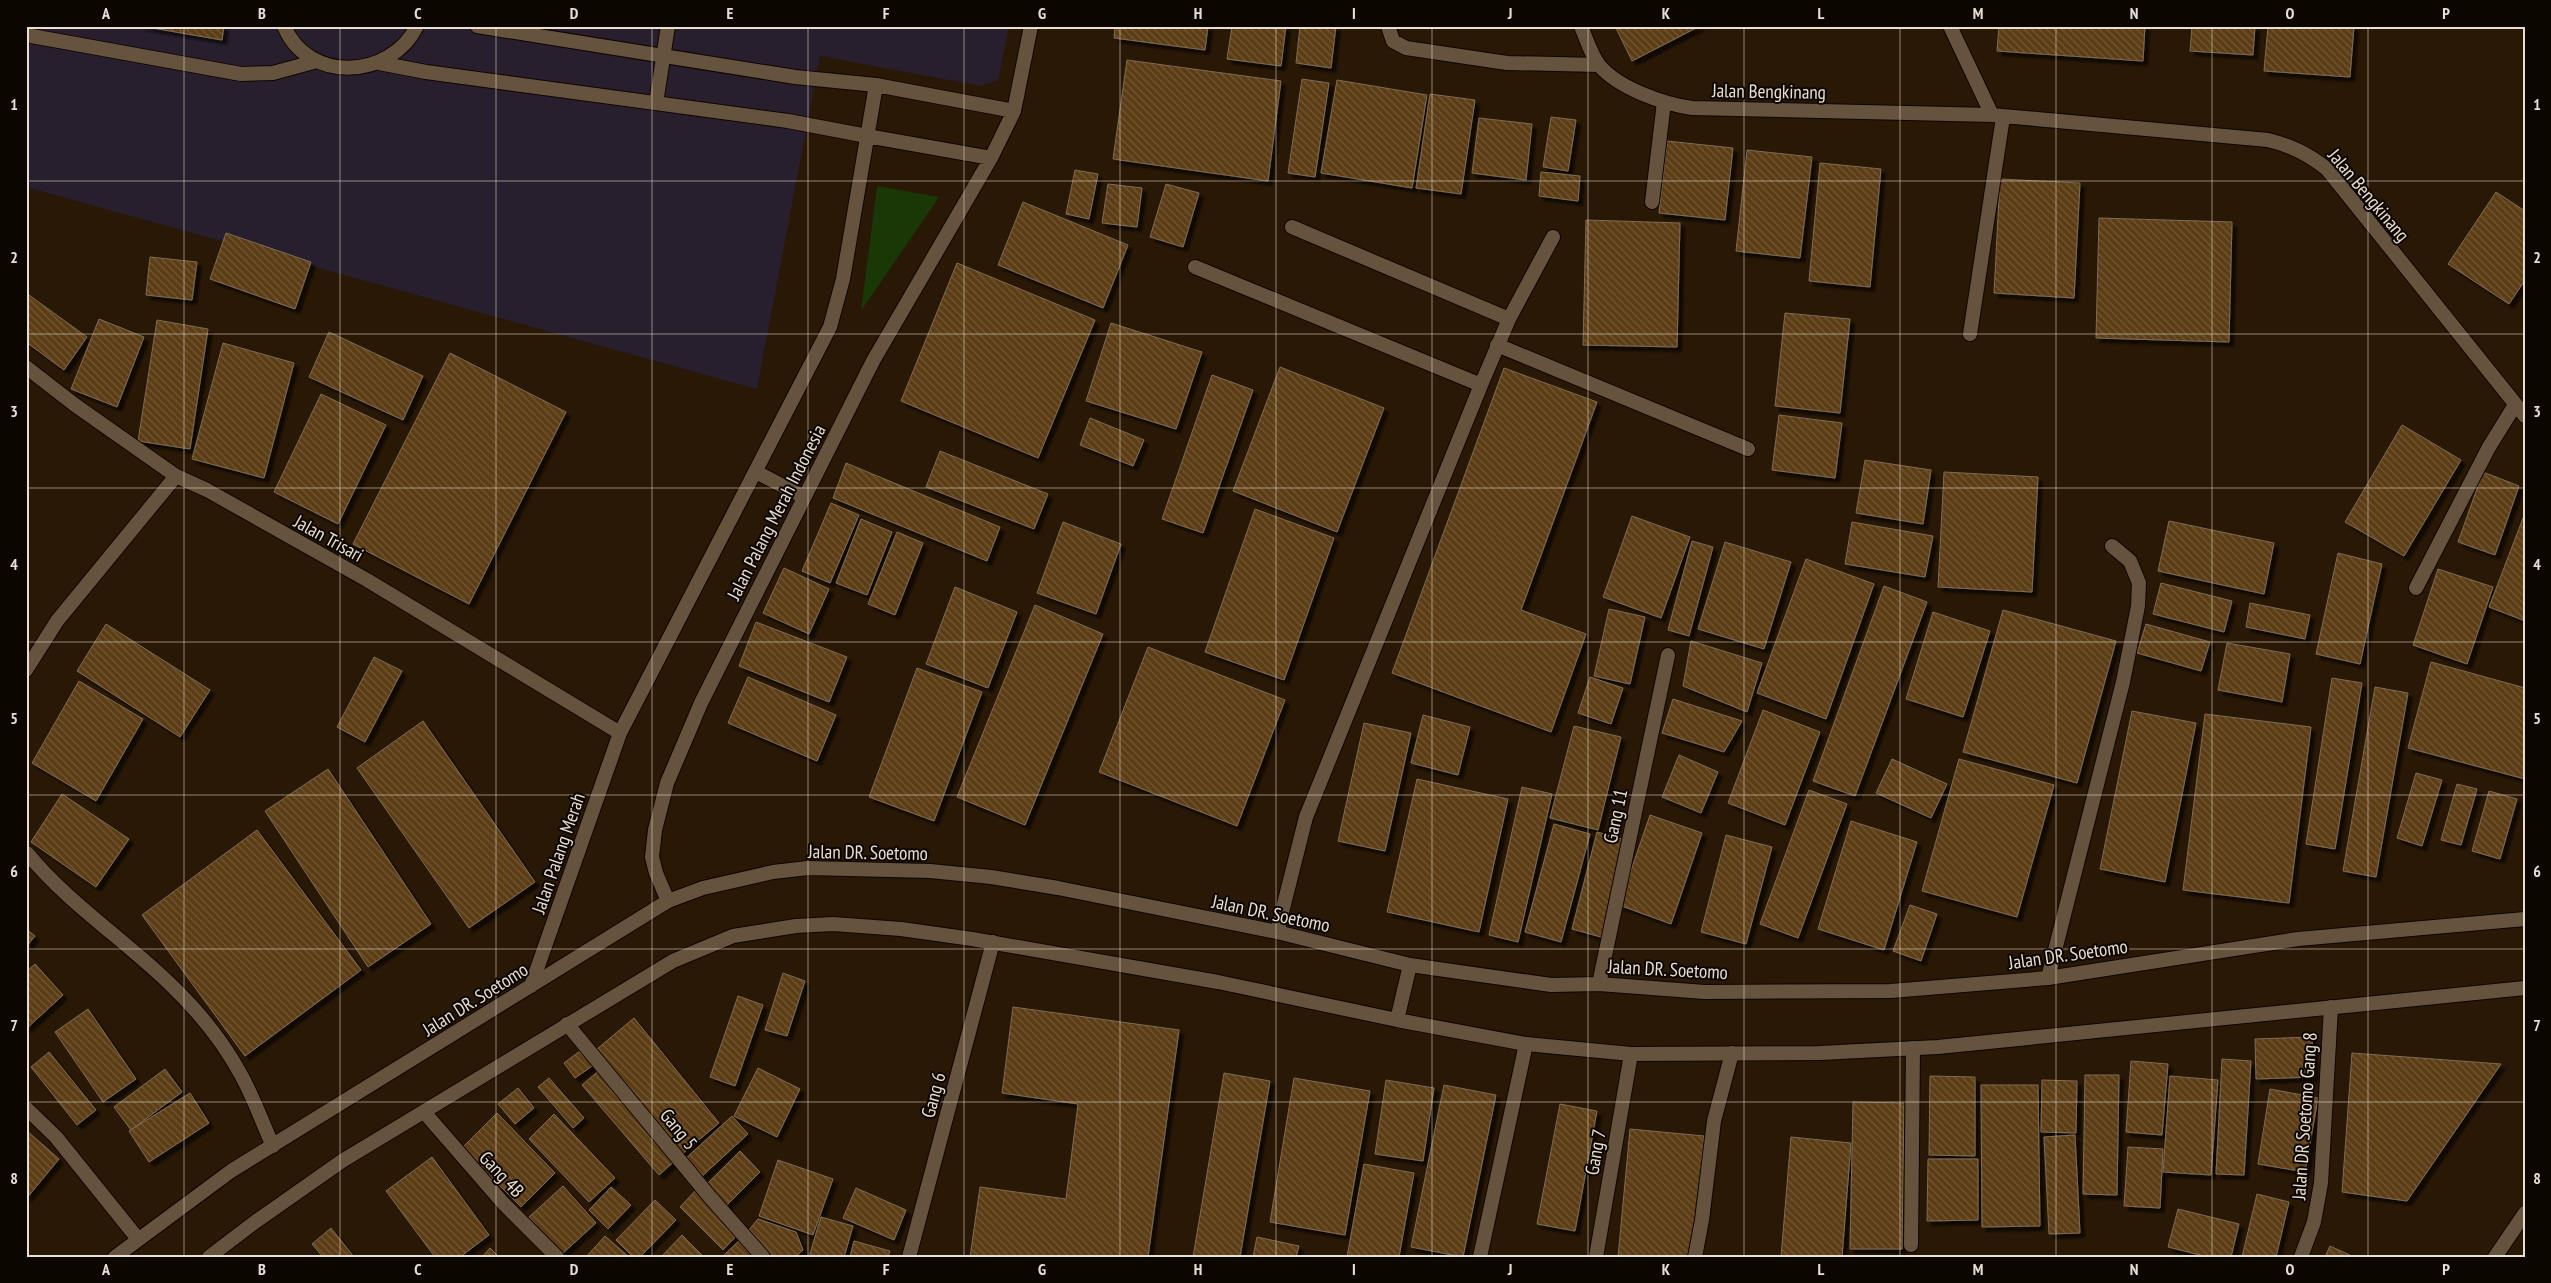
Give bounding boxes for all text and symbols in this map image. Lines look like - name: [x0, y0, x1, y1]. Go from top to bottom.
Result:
- text: A: [101, 3, 111, 23]
- text: B: [258, 3, 266, 23]
- text: C: [414, 3, 422, 23]
- text: D: [570, 3, 579, 23]
- text: E: [727, 3, 734, 23]
- text: F: [883, 3, 890, 23]
- text: G: [1038, 3, 1046, 23]
- text: H: [1194, 3, 1202, 23]
- text: I: [1352, 3, 1356, 23]
- text: J: [1507, 3, 1512, 23]
- text: K: [1662, 3, 1671, 23]
- text: L: [1818, 3, 1825, 23]
- text: M: [1973, 3, 1983, 23]
- text: N: [2130, 3, 2138, 23]
- text: O: [2286, 3, 2295, 23]
- text: P: [2442, 3, 2450, 23]
- street label: Jalan Bengkinang: [1711, 78, 1826, 104]
- text: 1: [10, 94, 18, 114]
- text: 1: [2533, 94, 2541, 114]
- street label: Jalan Bengkinang: [2323, 143, 2415, 246]
- text: 2: [10, 247, 18, 267]
- text: 2: [2533, 247, 2541, 267]
- text: 3: [10, 401, 18, 421]
- text: 3: [2533, 401, 2541, 421]
- street label: Jalan Palang Merah Indonesia: [721, 420, 831, 605]
- street label: Jalan Trisari: [289, 509, 368, 567]
- text: 4: [10, 554, 18, 574]
- text: 4: [2533, 554, 2541, 574]
- text: 5: [10, 708, 18, 728]
- text: 5: [2533, 708, 2541, 728]
- street label: Gang 11: [1598, 787, 1632, 845]
- street label: Jalan Palang Merah: [526, 790, 590, 917]
- street label: Jalan DR. Soetomo: [807, 839, 928, 865]
- text: 6: [10, 861, 18, 881]
- text: 6: [2533, 861, 2541, 881]
- street label: Jalan DR. Soetomo: [1209, 889, 1332, 937]
- street label: Jalan DR. Soetomo: [2006, 934, 2129, 974]
- street label: Jalan DR. Soetomo: [1607, 954, 1728, 984]
- street label: Jalan DR. Soetomo: [417, 957, 532, 1041]
- text: 7: [10, 1015, 18, 1035]
- text: 7: [2533, 1015, 2541, 1035]
- street label: Jalan DR Soetomo Gang 8: [2286, 1031, 2322, 1202]
- street label: Gang 6: [915, 1070, 951, 1120]
- street label: Gang 5: [655, 1104, 703, 1154]
- street label: Gang 7: [1579, 1127, 1611, 1177]
- street label: Gang 4B: [474, 1146, 530, 1202]
- text: 8: [10, 1168, 18, 1188]
- text: 8: [2533, 1168, 2541, 1188]
- text: A: [101, 1259, 111, 1279]
- text: B: [258, 1259, 266, 1279]
- text: C: [414, 1259, 422, 1279]
- text: D: [570, 1259, 579, 1279]
- text: E: [727, 1259, 734, 1279]
- text: F: [883, 1259, 890, 1279]
- text: G: [1038, 1259, 1046, 1279]
- text: H: [1194, 1259, 1202, 1279]
- text: I: [1352, 1259, 1356, 1279]
- text: J: [1507, 1259, 1512, 1279]
- text: K: [1662, 1259, 1671, 1279]
- text: L: [1818, 1259, 1825, 1279]
- text: M: [1973, 1259, 1983, 1279]
- text: N: [2130, 1259, 2138, 1279]
- text: O: [2286, 1259, 2295, 1279]
- text: P: [2442, 1259, 2450, 1279]

